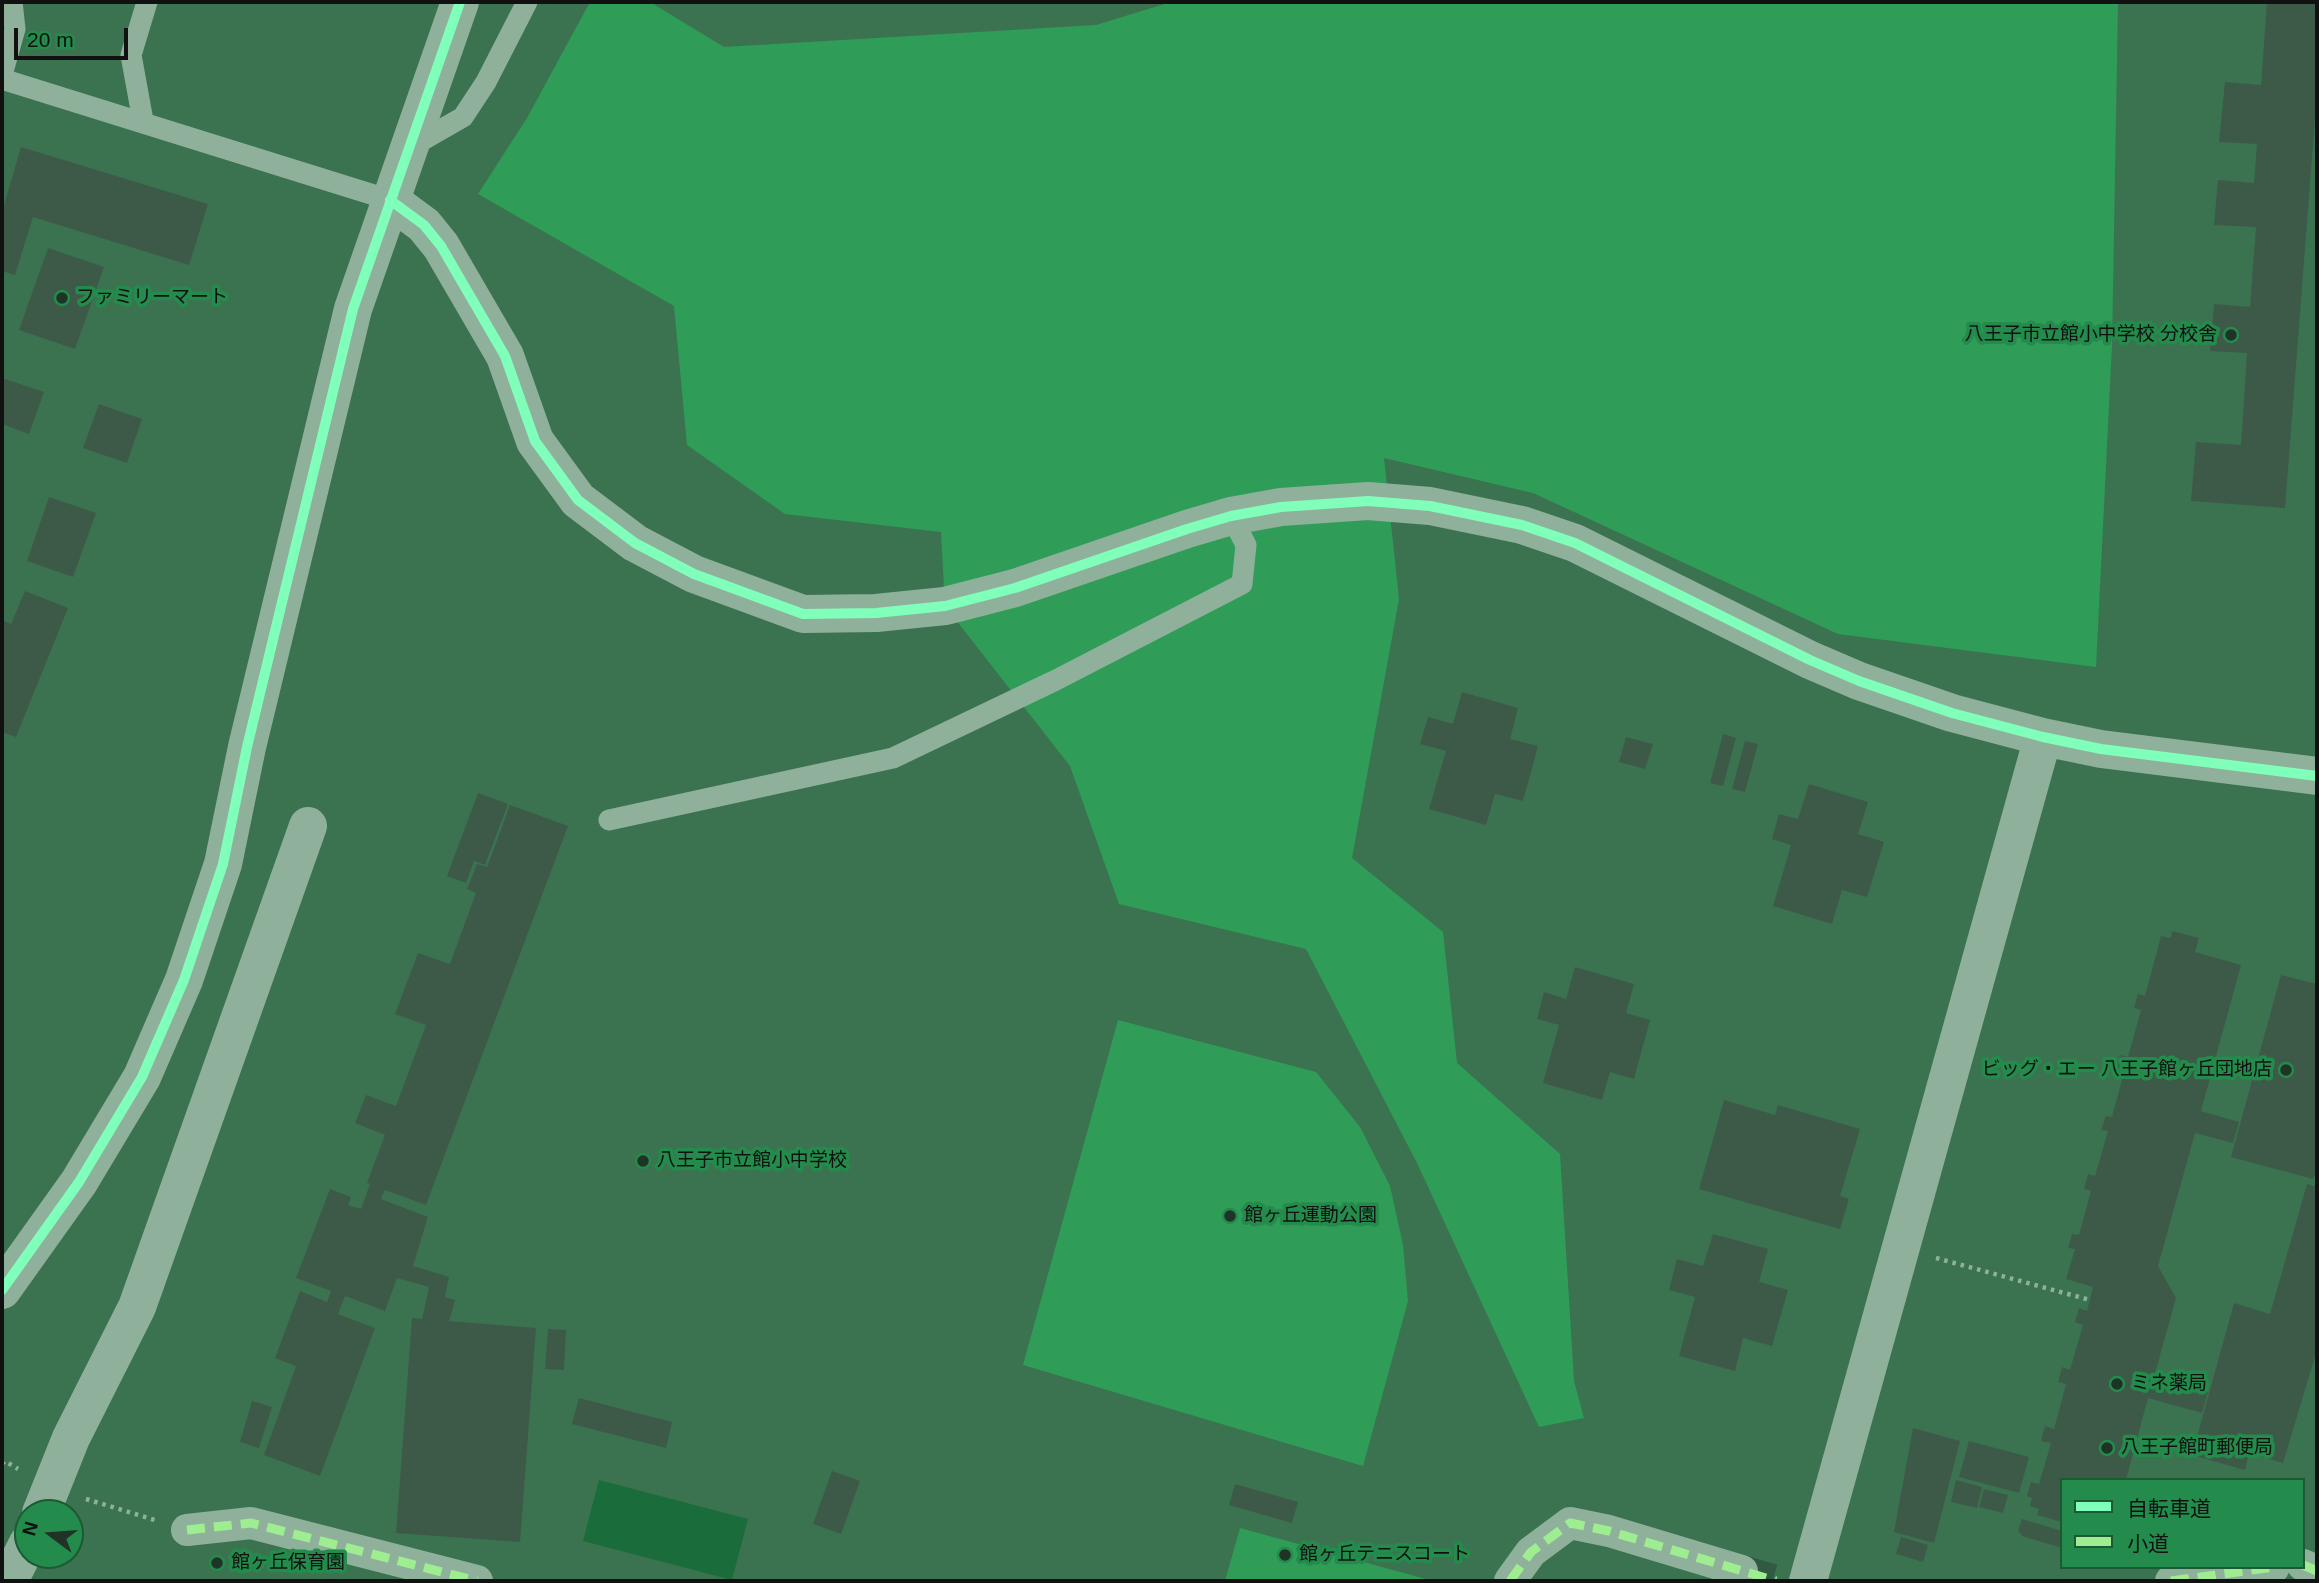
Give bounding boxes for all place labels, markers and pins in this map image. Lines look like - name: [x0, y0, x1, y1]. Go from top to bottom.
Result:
- place label: ファミリーマート: [76, 287, 228, 309]
- marker: ファミリーマート: [54, 290, 70, 306]
- place label: 八王子市立館小中学校 分校舎: [1965, 324, 2217, 346]
- marker: 八王子市立館小中学校 分校舎: [2223, 327, 2239, 343]
- place label: ビッグ・エー 八王子館ヶ丘団地店: [1982, 1059, 2272, 1081]
- marker: ビッグ・エー 八王子館ヶ丘団地店: [2278, 1062, 2294, 1078]
- place label: 八王子市立館小中学校: [657, 1150, 847, 1172]
- marker: 八王子市立館小中学校: [635, 1153, 651, 1169]
- place label: 館ヶ丘運動公園: [1244, 1205, 1377, 1227]
- marker: 館ヶ丘運動公園: [1222, 1208, 1238, 1224]
- place label: ミネ薬局: [2131, 1373, 2207, 1395]
- marker: ミネ薬局: [2109, 1376, 2125, 1392]
- place label: 八王子館町郵便局: [2121, 1437, 2273, 1459]
- marker: 八王子館町郵便局: [2099, 1440, 2115, 1456]
- place label: 館ヶ丘テニスコート: [1299, 1544, 1470, 1566]
- marker: 館ヶ丘テニスコート: [1277, 1547, 1293, 1563]
- place label: 館ヶ丘保育園: [231, 1552, 345, 1574]
- marker: 館ヶ丘保育園: [209, 1555, 225, 1571]

